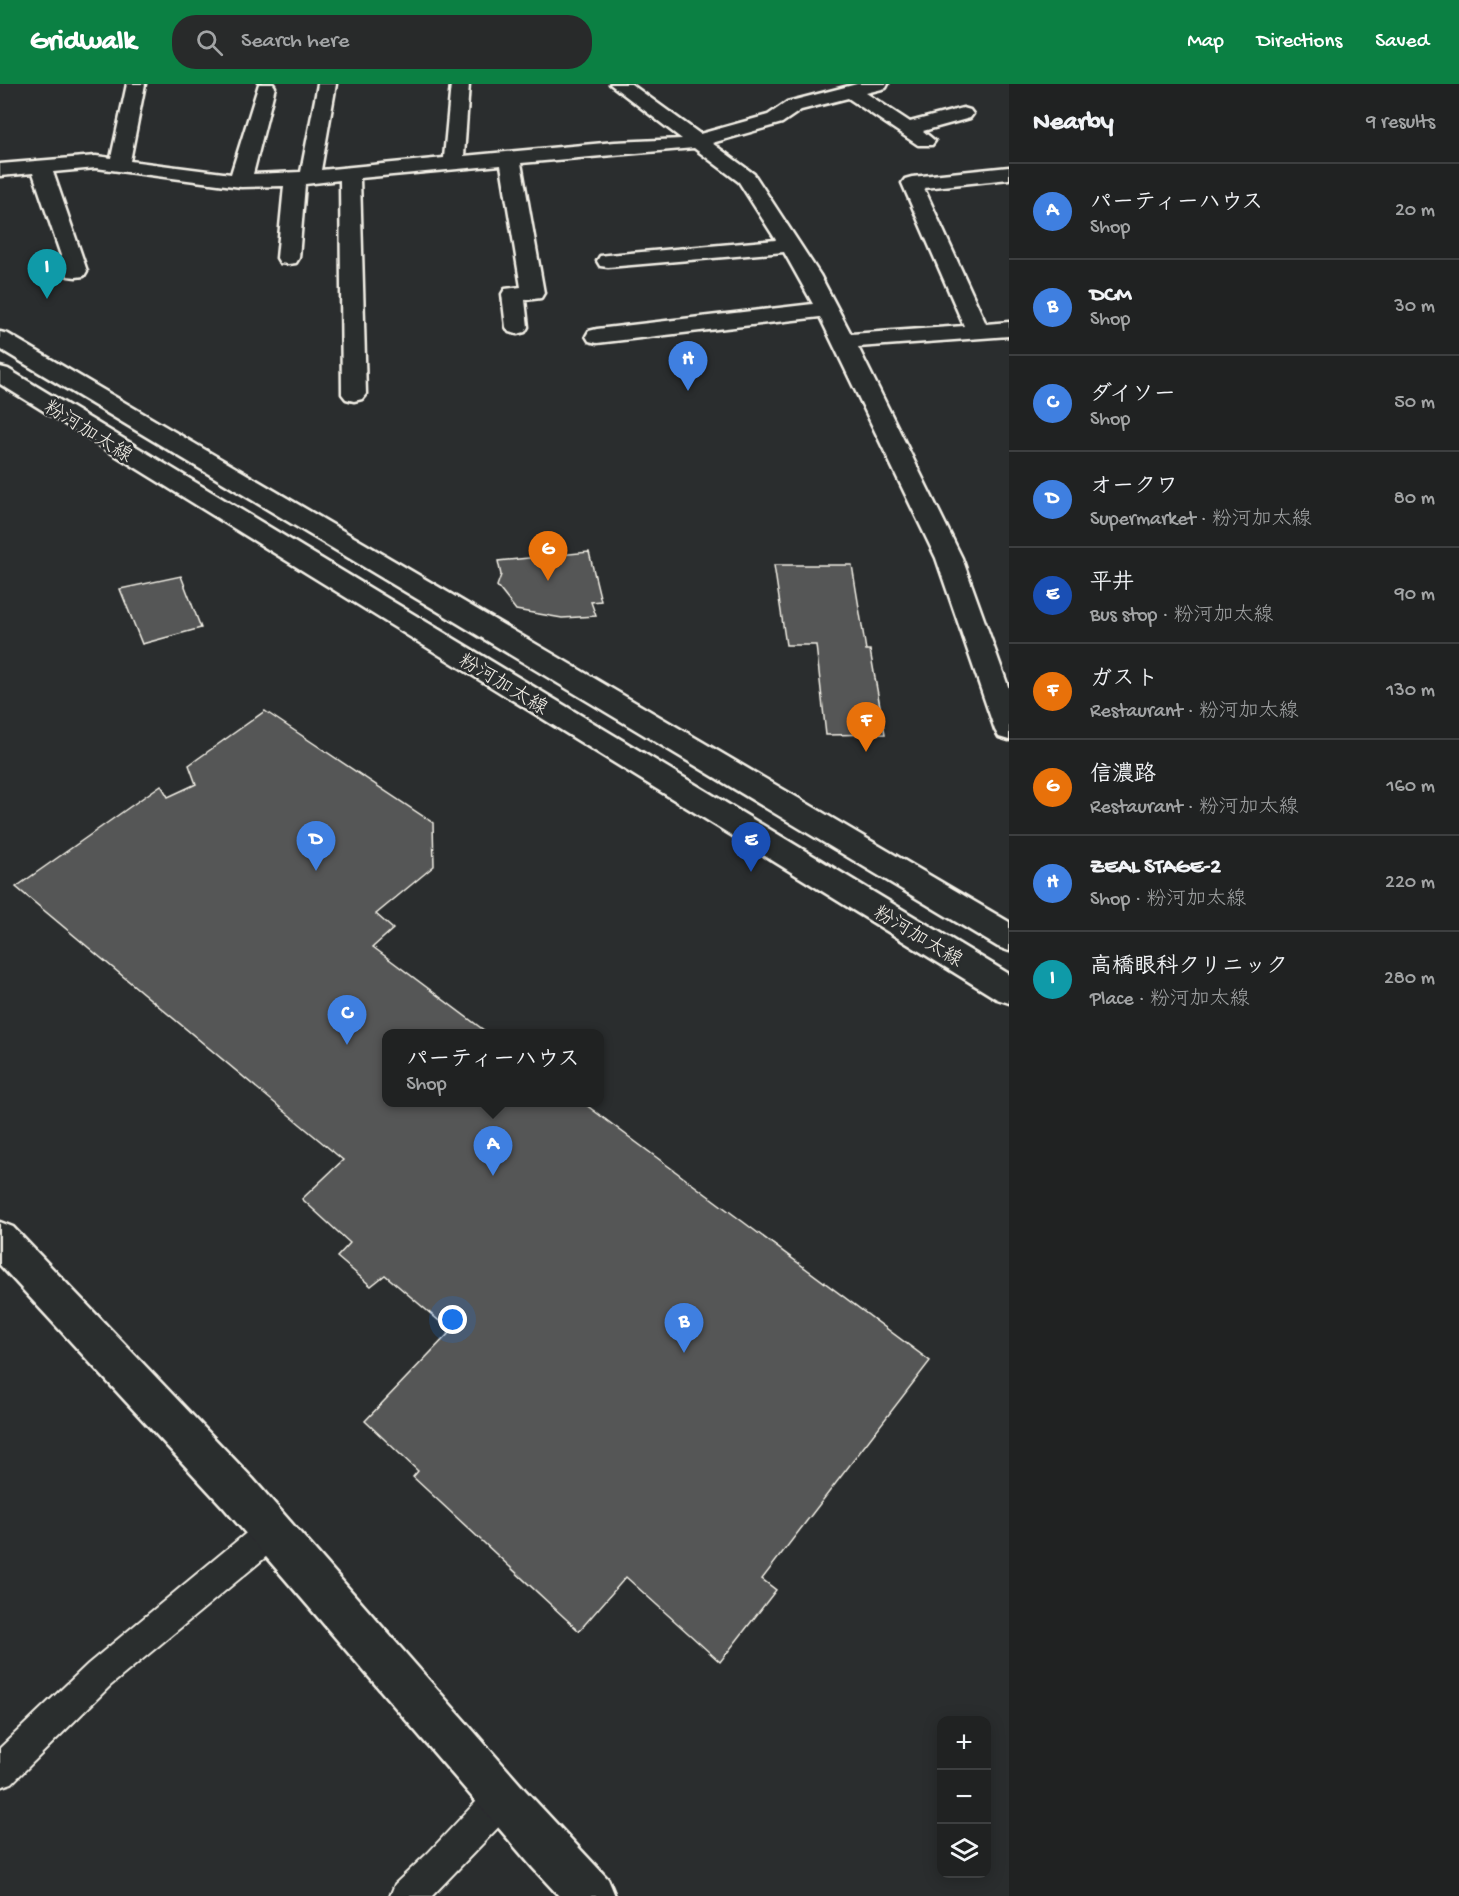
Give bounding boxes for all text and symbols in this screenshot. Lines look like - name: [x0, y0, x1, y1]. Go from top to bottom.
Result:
- search box: [172, 15, 592, 69]
- text: Gridwalk: [30, 26, 136, 59]
- icon: search: [193, 26, 226, 59]
- text: Search here: [241, 29, 349, 55]
- text: Map: [1187, 30, 1224, 55]
- text: Directions: [1257, 30, 1342, 55]
- text: Saved: [1375, 30, 1429, 55]
- text: Nearby: [1033, 108, 1114, 139]
- text: 9 results: [1366, 112, 1435, 135]
- text: パーティーハウス: [1090, 191, 1263, 217]
- text: A: [1047, 200, 1058, 223]
- text: 20 m: [1395, 200, 1435, 223]
- text: Shop: [1090, 217, 1130, 240]
- pin: I: [28, 250, 66, 299]
- text: DCM: [1090, 283, 1132, 309]
- text: B: [1047, 296, 1058, 319]
- text: 30 m: [1394, 296, 1435, 319]
- text: Shop: [1090, 309, 1130, 332]
- pin: H: [668, 342, 708, 391]
- text: ダイソー: [1090, 383, 1176, 409]
- text: C: [1047, 392, 1058, 415]
- text: 50 m: [1394, 392, 1435, 415]
- street label: 粉河加太線: [39, 396, 136, 469]
- text: Shop: [1090, 409, 1130, 432]
- text: オークワ: [1090, 475, 1178, 501]
- text: D: [1046, 488, 1059, 511]
- text: 80 m: [1394, 488, 1435, 511]
- text: Supermarket · 粉河加太線: [1090, 509, 1311, 532]
- pin: G: [528, 532, 568, 581]
- text: 平井: [1090, 571, 1134, 597]
- text: E: [1046, 584, 1059, 607]
- text: 90 m: [1395, 584, 1435, 607]
- text: Bus stop · 粉河加太線: [1090, 605, 1273, 628]
- street label: 粉河加太線: [453, 650, 551, 722]
- text: ガスト: [1090, 667, 1158, 693]
- text: F: [1047, 680, 1058, 703]
- text: 130 m: [1386, 680, 1435, 703]
- text: Restaurant · 粉河加太線: [1090, 701, 1298, 724]
- pin: F: [846, 702, 886, 752]
- text: 信濃路: [1090, 763, 1156, 789]
- text: G: [1046, 776, 1059, 799]
- text: 160 m: [1386, 776, 1435, 799]
- text: Restaurant · 粉河加太線: [1090, 797, 1298, 820]
- pin: D: [296, 822, 336, 871]
- pin: E: [732, 822, 771, 872]
- text: ZEAL STAGE-2: [1090, 855, 1221, 881]
- text: H: [1047, 872, 1058, 895]
- text: 220 m: [1385, 872, 1435, 895]
- text: Shop · 粉河加太線: [1090, 889, 1246, 912]
- street label: 粉河加太線: [868, 902, 966, 974]
- text: 高橋眼科クリニック: [1090, 955, 1288, 981]
- text: I: [1050, 968, 1055, 991]
- text: 280 m: [1384, 968, 1435, 991]
- text: Place · 粉河加太線: [1090, 989, 1249, 1012]
- pin: C: [328, 996, 366, 1045]
- popup: [382, 1029, 604, 1107]
- text: パーティーハウス: [406, 1048, 580, 1074]
- text: Shop: [406, 1074, 447, 1097]
- pin: A: [474, 1126, 512, 1176]
- pin: B: [664, 1304, 704, 1353]
- your location: [438, 1305, 467, 1334]
- map controls: [937, 1716, 991, 1878]
- button: +: [937, 1716, 991, 1770]
- button: −: [937, 1770, 991, 1824]
- button: layers: [937, 1824, 991, 1878]

